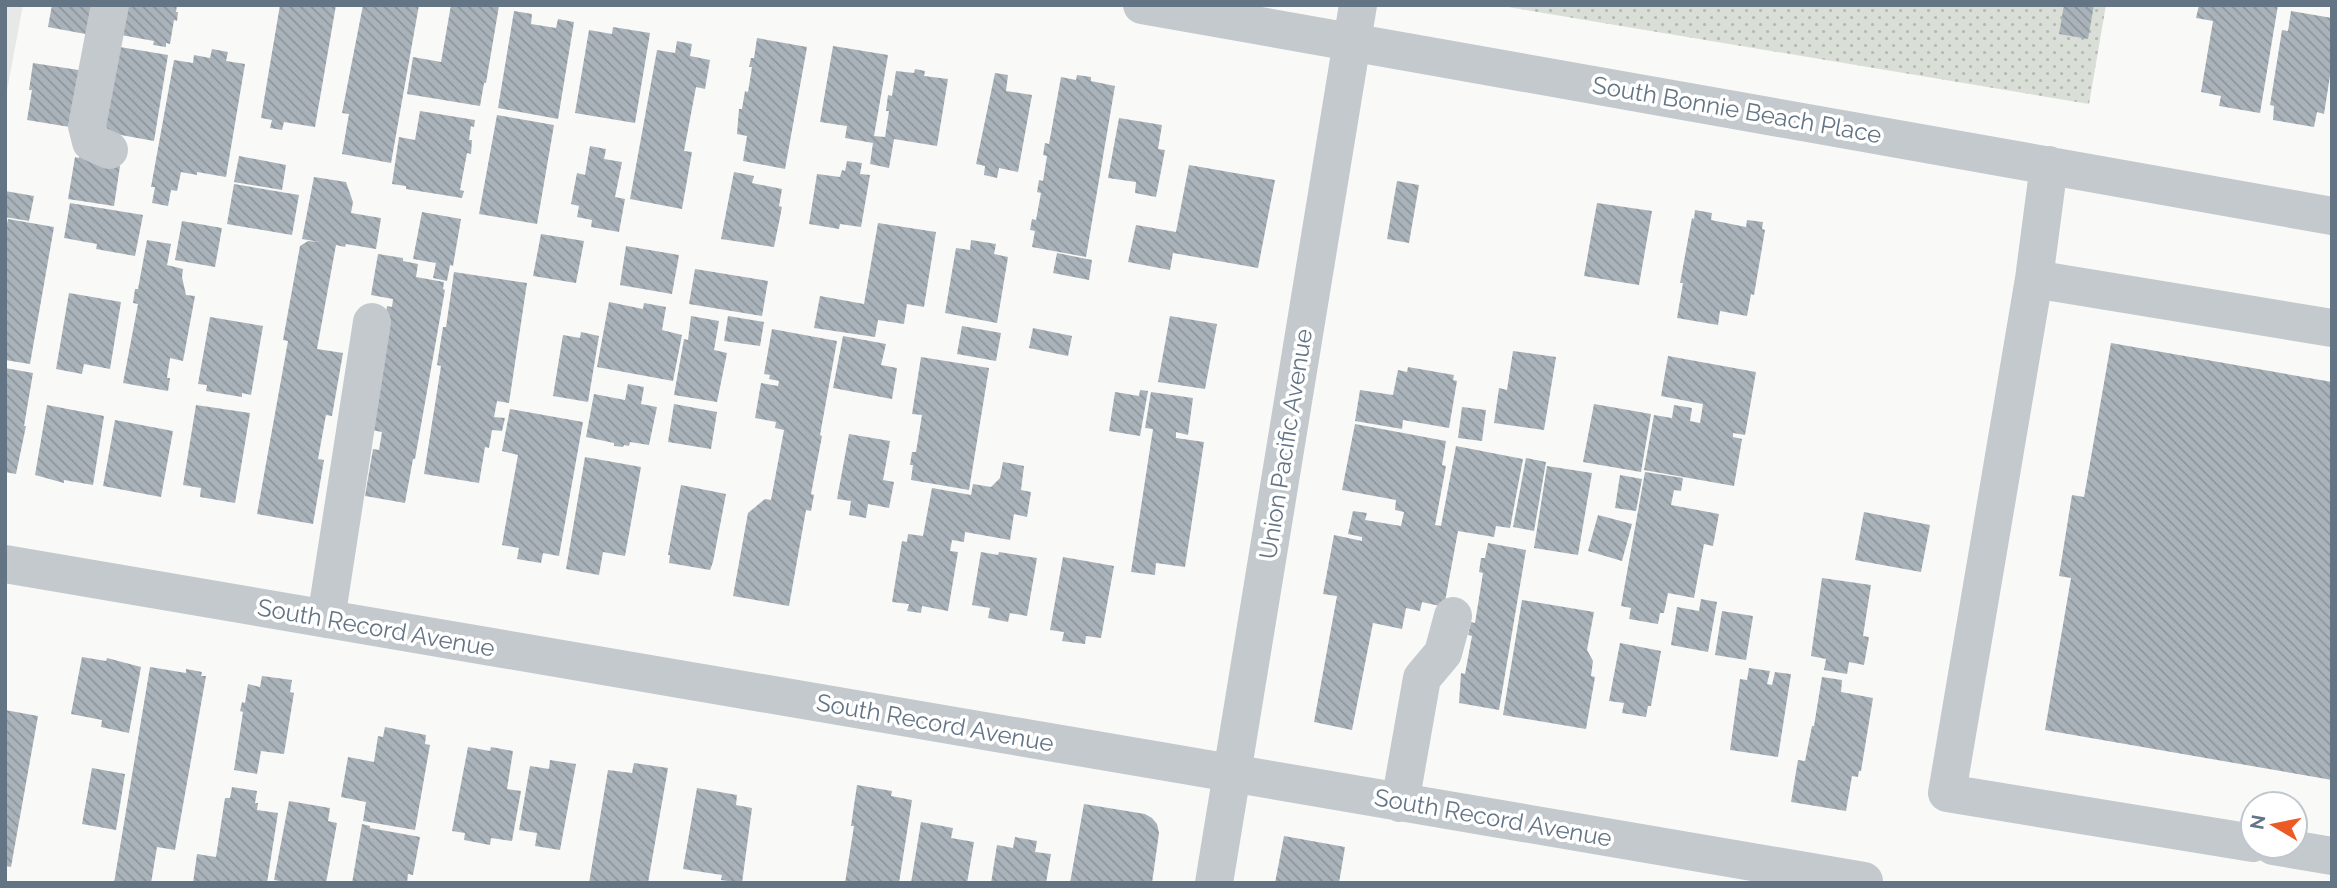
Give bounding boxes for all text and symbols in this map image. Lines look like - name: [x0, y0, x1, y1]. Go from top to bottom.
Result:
- street label: South Bonnie Beach Place: [1590, 70, 1884, 149]
- street label: Union Pacific Avenue: [1253, 327, 1318, 561]
- street label: South Record Avenue: [255, 592, 497, 663]
- street label: South Record Avenue: [814, 687, 1056, 758]
- street label: South Record Avenue: [1372, 782, 1614, 853]
- north arrow: [2239, 790, 2309, 860]
- text: N: [2245, 813, 2269, 831]

